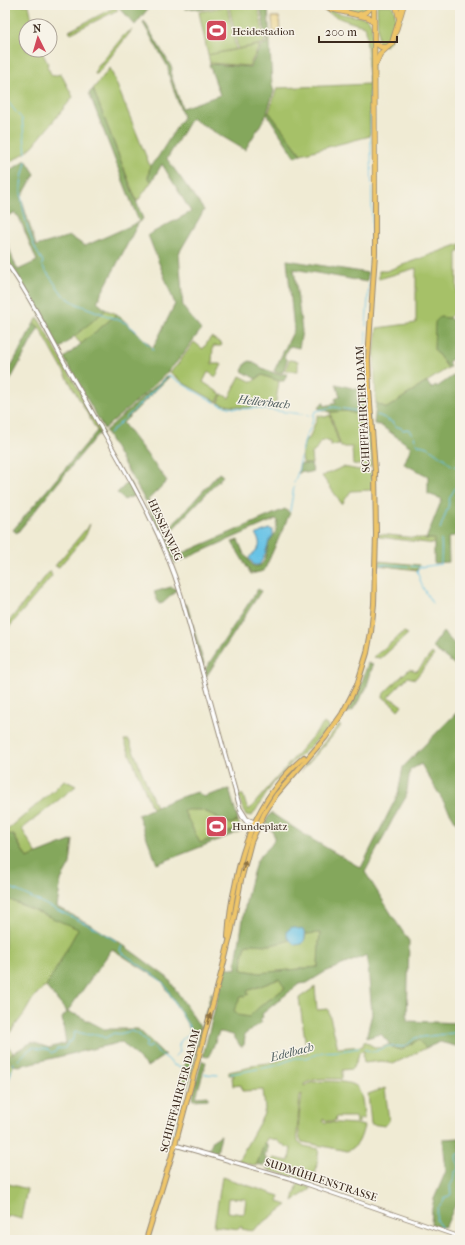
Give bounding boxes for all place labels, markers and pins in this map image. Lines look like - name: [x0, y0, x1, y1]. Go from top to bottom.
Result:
- sports icon: Heidestadion: [204, 18, 230, 44]
- place label: Heidestadion: [232, 25, 295, 38]
- sports icon: Hundeplatz: [203, 813, 229, 839]
- place label: Hundeplatz: [232, 820, 287, 833]

